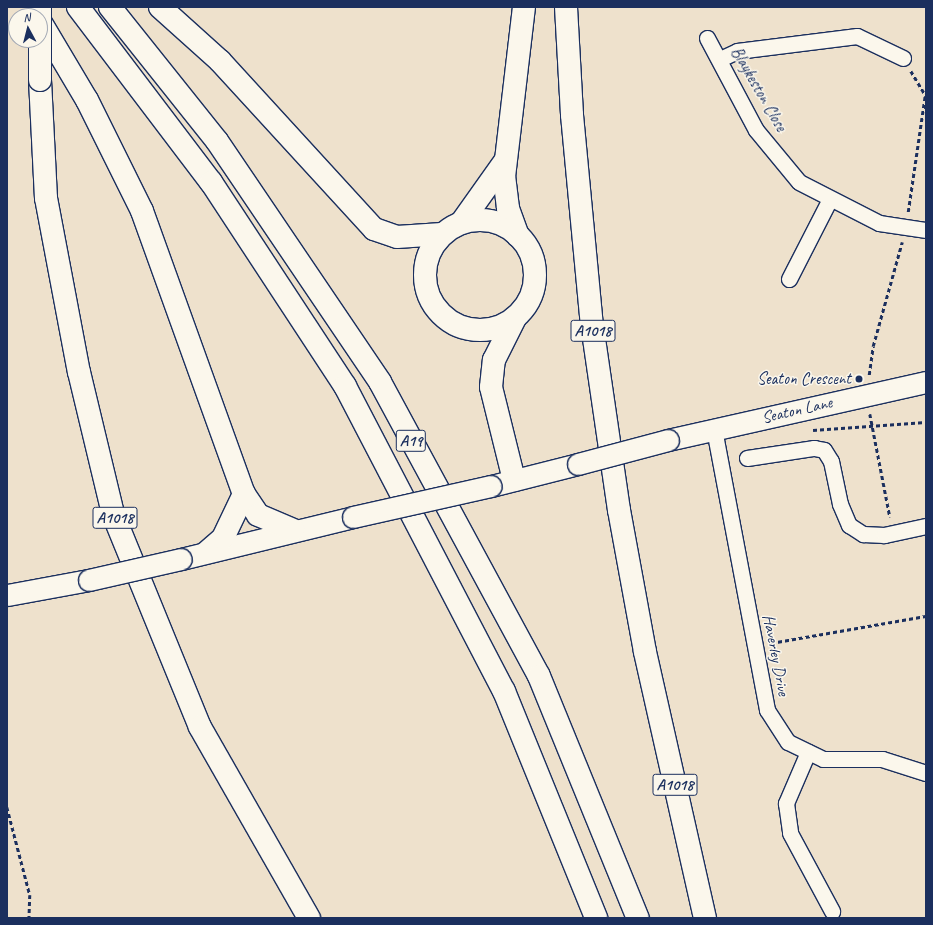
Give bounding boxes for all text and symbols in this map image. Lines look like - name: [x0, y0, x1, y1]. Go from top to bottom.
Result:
- north arrow: [8, 8, 48, 48]
- text: N: [22, 10, 31, 24]
- street label: Blaykeston Close: [727, 43, 791, 135]
- road number: A1018: [570, 317, 616, 345]
- place label: Seaton Crescent: [757, 369, 851, 389]
- marker: Seaton Crescent: [854, 374, 864, 384]
- street label: Seaton Lane: [760, 392, 834, 428]
- road number: A19: [395, 427, 427, 455]
- road number: A1018: [92, 504, 138, 532]
- street label: Haverley Drive: [758, 612, 794, 698]
- road number: A1018: [652, 771, 698, 799]

